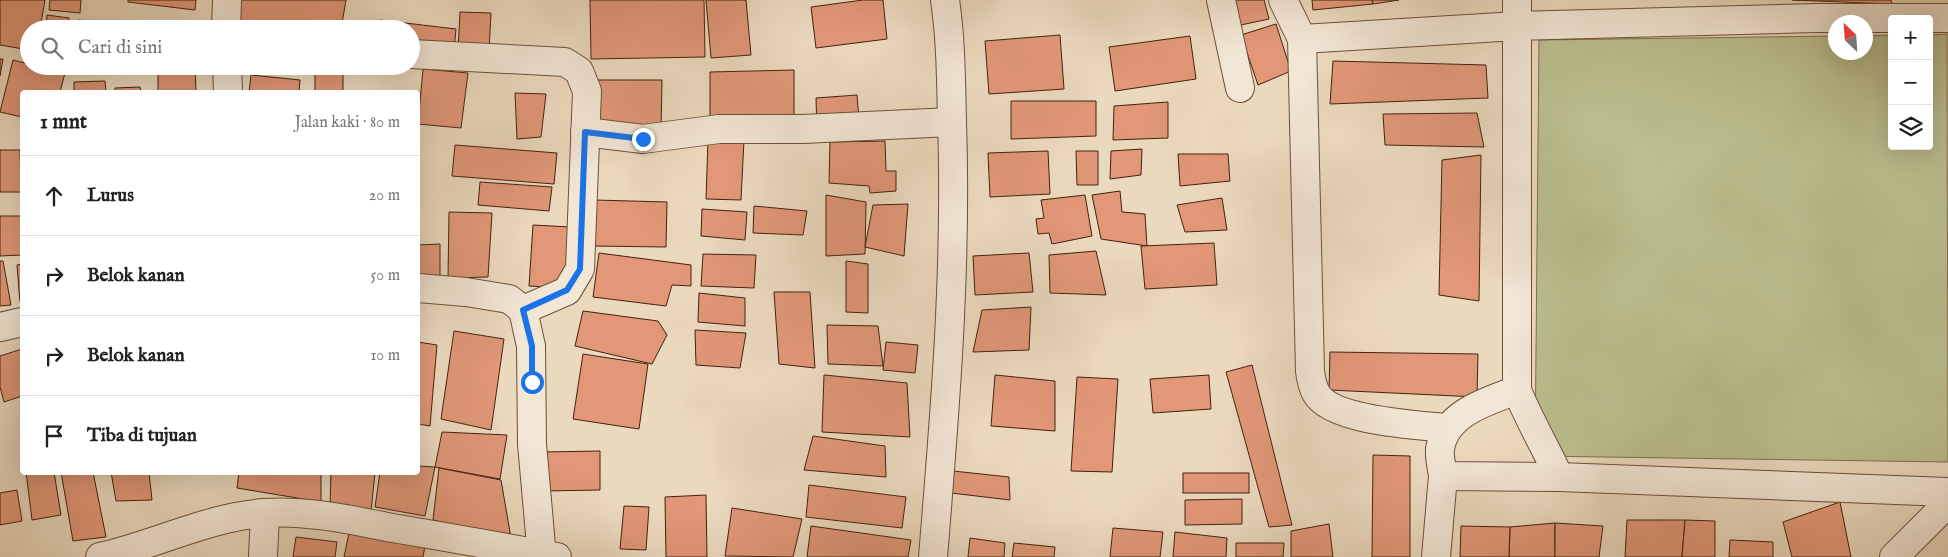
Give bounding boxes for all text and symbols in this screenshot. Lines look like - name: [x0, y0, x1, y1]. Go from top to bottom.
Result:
- north arrow: [1828, 15, 1873, 60]
- map controls: [1888, 15, 1933, 150]
- button: +: [1888, 15, 1933, 60]
- search box: [20, 20, 420, 75]
- icon: search: [38, 34, 66, 62]
- text: Cari di sini: [78, 36, 162, 60]
- button: −: [1888, 60, 1933, 105]
- button: layers: [1888, 105, 1933, 150]
- text: 1 mnt: [40, 109, 87, 136]
- text: Jalan kaki · 80 m: [295, 113, 400, 133]
- route end: [632, 128, 655, 151]
- icon: ahead: [40, 182, 68, 210]
- text: Lurus: [87, 184, 134, 208]
- text: 20 m: [369, 186, 400, 206]
- icon: right: [40, 262, 68, 290]
- text: Belok kanan: [87, 264, 185, 288]
- text: 50 m: [371, 266, 400, 286]
- icon: right: [40, 342, 68, 370]
- text: Belok kanan: [87, 344, 185, 368]
- text: 10 m: [370, 346, 400, 366]
- route start: [521, 371, 544, 394]
- icon: arrive: [40, 422, 68, 450]
- text: Tiba di tujuan: [87, 424, 197, 448]

